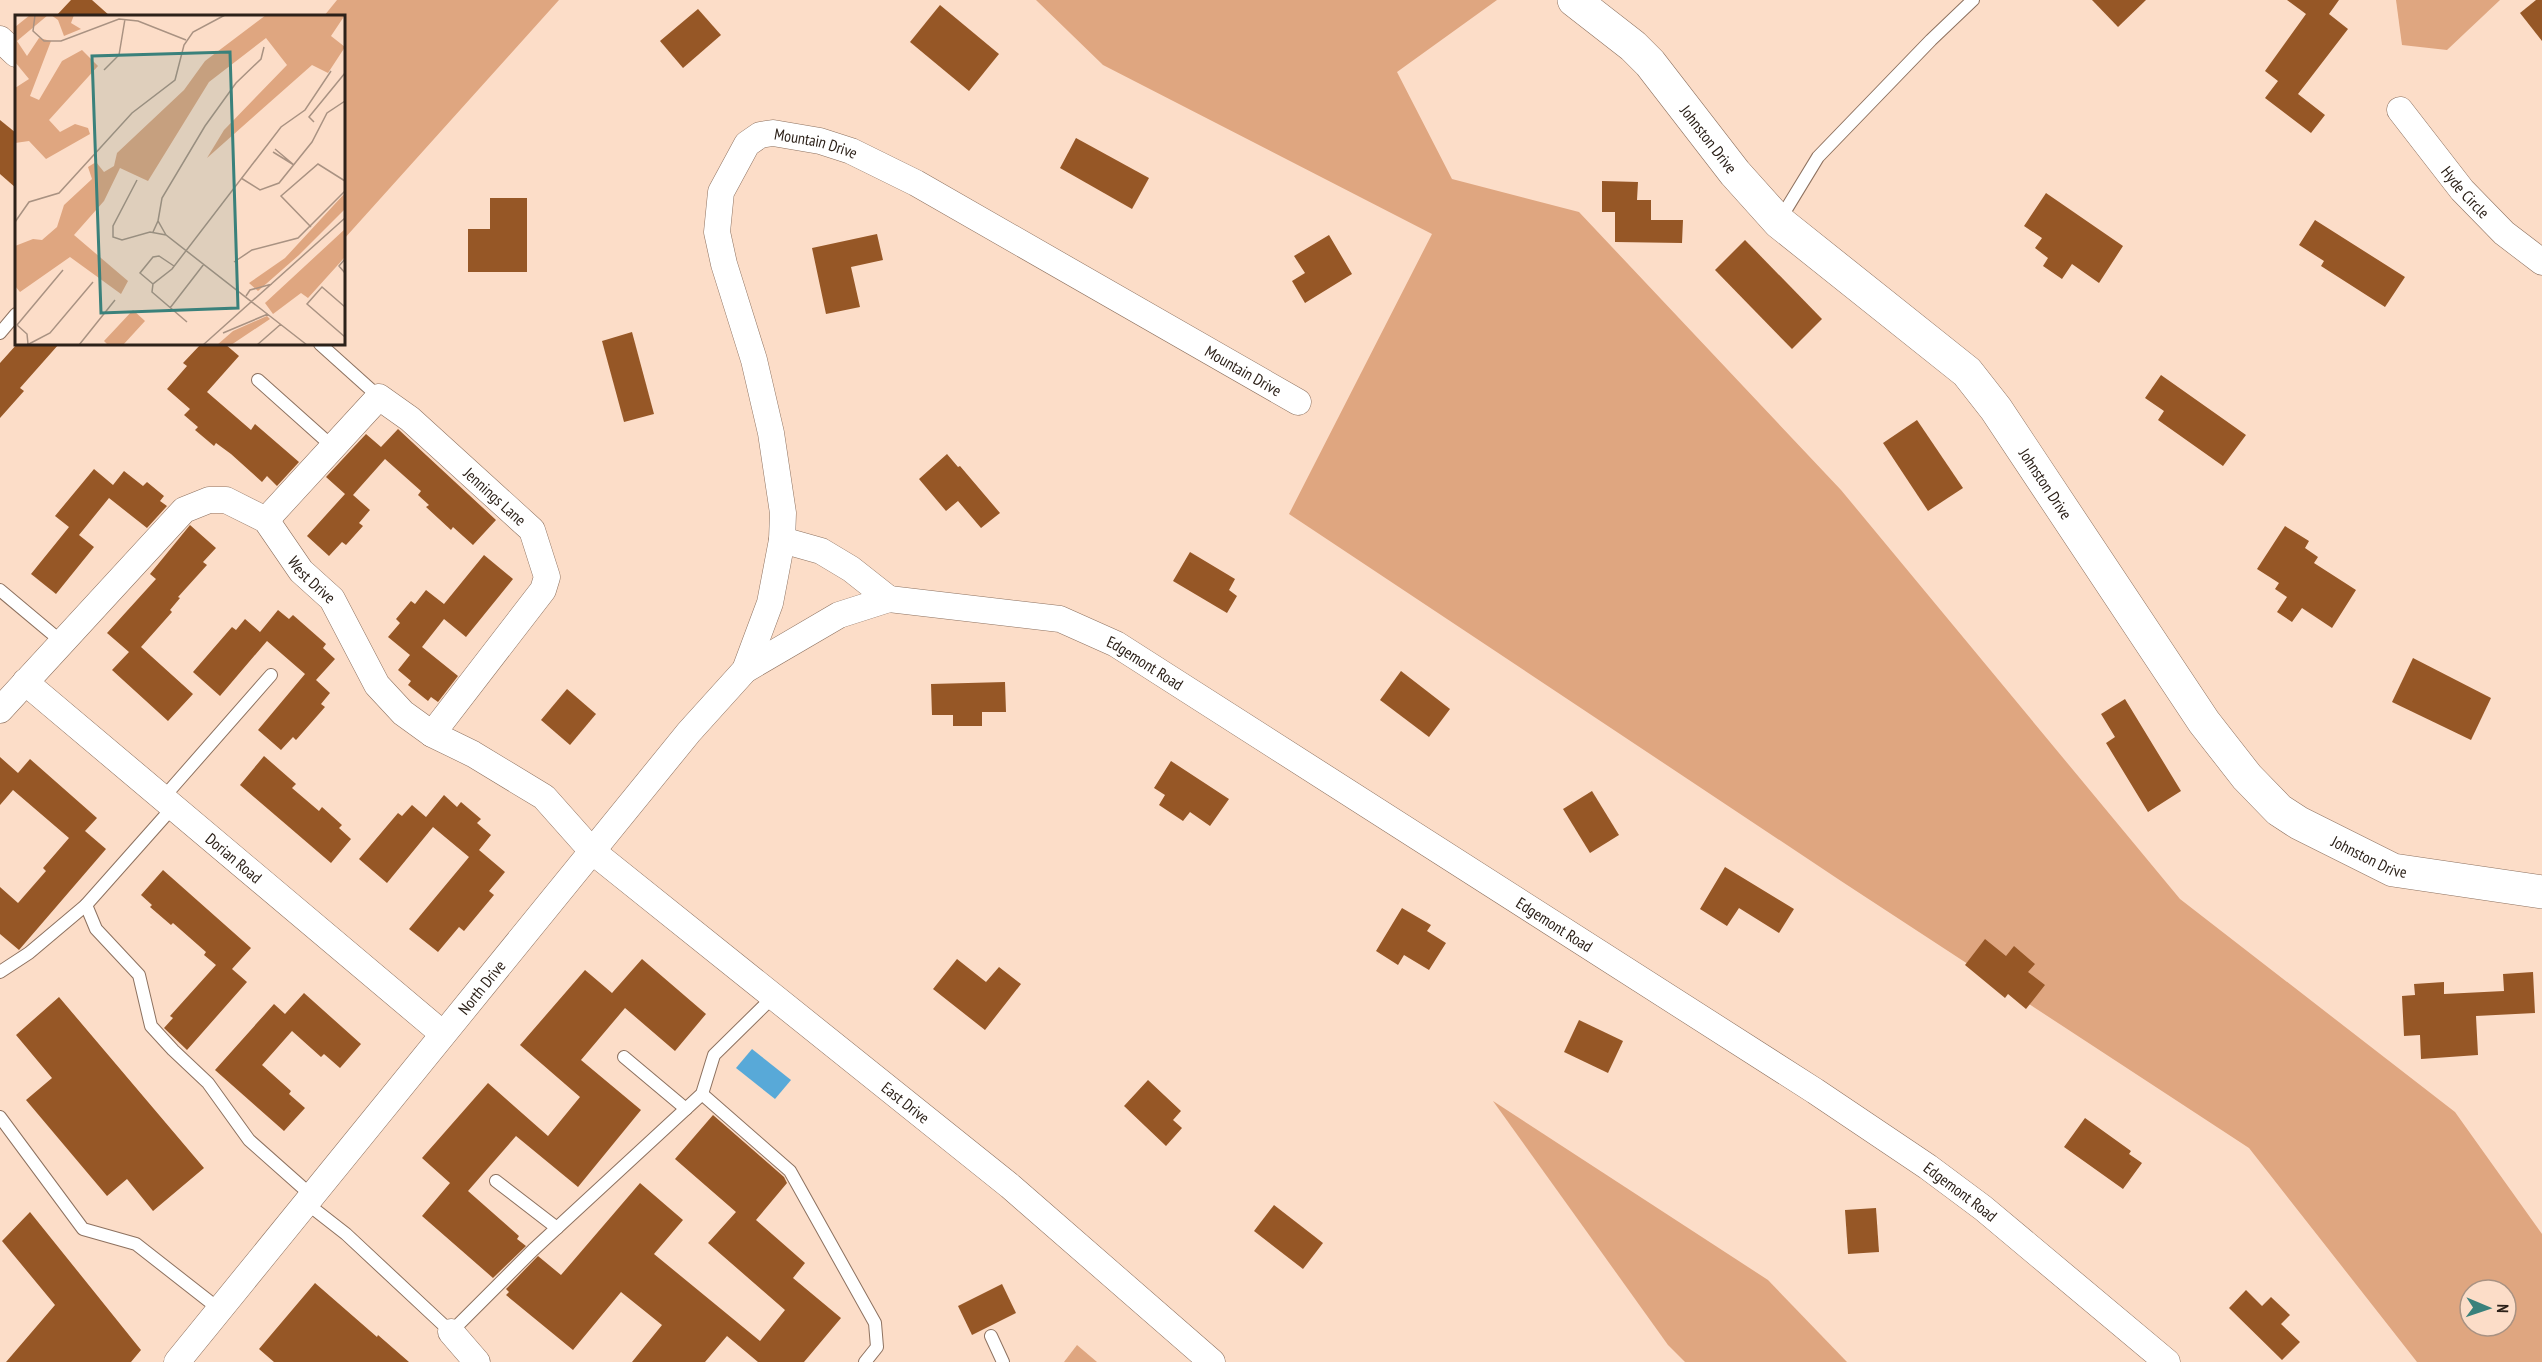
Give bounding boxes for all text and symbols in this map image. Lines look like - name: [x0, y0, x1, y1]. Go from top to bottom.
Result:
- inset map: [15, 15, 345, 345]
- street label: Johnston Drive: [1675, 100, 1741, 177]
- street label: Mountain Drive: [773, 123, 861, 163]
- street label: Hyde Circle: [2437, 162, 2494, 222]
- street label: Mountain Drive: [1202, 341, 1285, 400]
- street label: Johnston Drive: [2014, 444, 2076, 523]
- street label: Jennings Lane: [459, 462, 530, 530]
- street label: West Drive: [284, 552, 340, 607]
- street label: Edgemont Road: [1104, 631, 1187, 694]
- street label: Dorian Road: [202, 829, 266, 887]
- street label: Johnston Drive: [2327, 831, 2408, 882]
- street label: Edgemont Road: [1513, 893, 1597, 956]
- street label: North Drive: [454, 956, 510, 1018]
- street label: East Drive: [878, 1077, 934, 1128]
- street label: Edgemont Road: [1920, 1157, 2001, 1226]
- north arrow: [2458, 1278, 2518, 1338]
- text: N: [2493, 1304, 2513, 1313]

